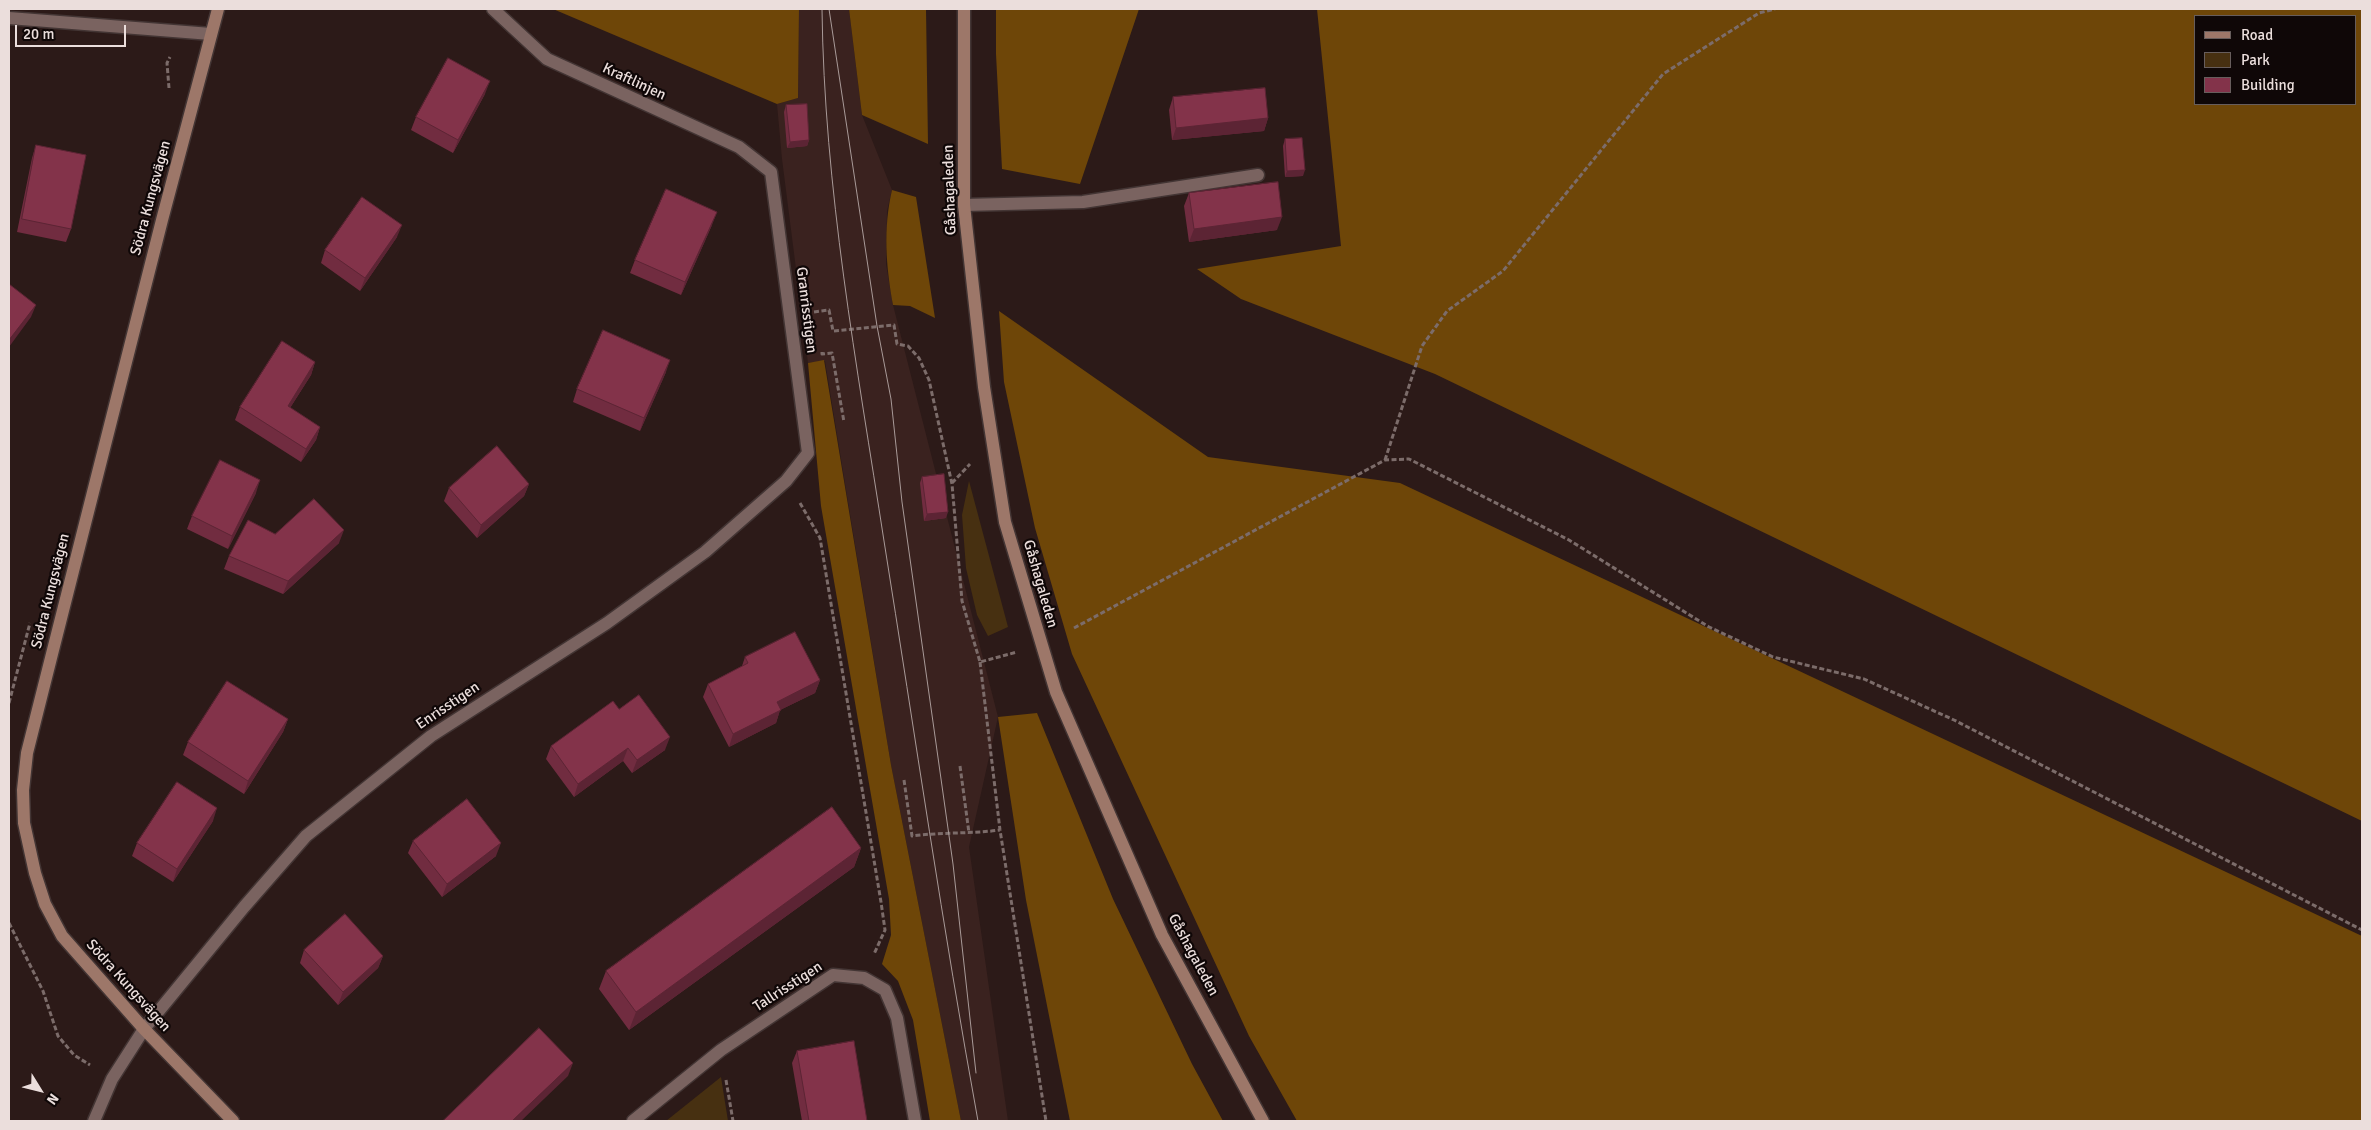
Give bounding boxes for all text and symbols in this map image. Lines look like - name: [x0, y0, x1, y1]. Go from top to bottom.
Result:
- scale bar: [18, 15, 129, 47]
- legend: [2194, 15, 2356, 105]
- text: 20 m: [23, 25, 54, 43]
- text: Road: [2241, 26, 2273, 44]
- text: Park: [2241, 51, 2270, 69]
- street label: Kraftlinjen: [599, 59, 669, 105]
- text: Building: [2241, 76, 2295, 94]
- street label: Södra Kungsvägen: [127, 139, 175, 257]
- street label: Gåshagaleden: [939, 144, 961, 236]
- street label: Granrisstigen: [792, 266, 820, 354]
- street label: Södra Kungsvägen: [28, 532, 74, 650]
- street label: Gåshagaleden: [1019, 538, 1061, 630]
- street label: Enrisstigen: [413, 678, 483, 734]
- street label: Gåshagaleden: [1164, 911, 1222, 999]
- street label: Södra Kungsvägen: [82, 936, 174, 1036]
- street label: Tallrisstigen: [750, 958, 826, 1016]
- north arrow: [15, 1065, 65, 1115]
- text: N: [43, 1090, 62, 1108]

